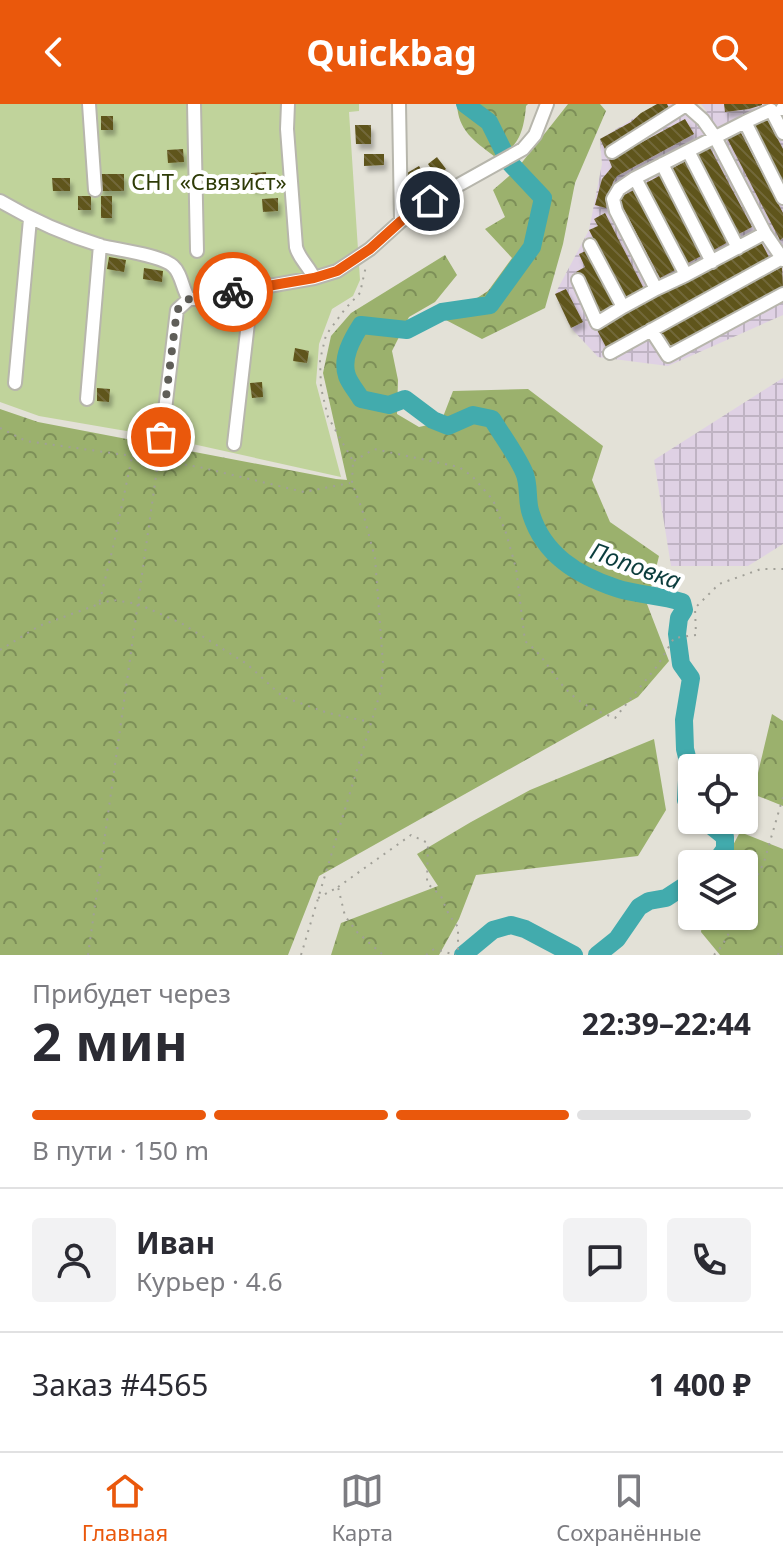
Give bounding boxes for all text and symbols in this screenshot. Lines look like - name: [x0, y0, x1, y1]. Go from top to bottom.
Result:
- text: Quickbag: [306, 28, 477, 77]
- icon: back: [32, 30, 76, 74]
- icon: search: [707, 30, 751, 74]
- park label: СНТ «Связист»: [131, 166, 287, 196]
- pin: [396, 167, 464, 235]
- icon: home: [408, 179, 452, 223]
- courier: [193, 252, 273, 332]
- icon: bike: [211, 270, 255, 314]
- pin: [127, 403, 195, 471]
- icon: bag: [139, 415, 183, 459]
- water label: Поповка: [586, 533, 686, 597]
- map controls: [678, 754, 758, 930]
- button: locate: [678, 754, 758, 834]
- button: layers: [678, 850, 758, 930]
- text: Прибудет через: [32, 975, 231, 1011]
- text: 22:39–22:44: [582, 1003, 751, 1044]
- text: 2 мин: [32, 1005, 188, 1076]
- text: В пути · 150 m: [32, 1132, 209, 1168]
- button: person: [32, 1218, 116, 1302]
- button: chat: [563, 1218, 647, 1302]
- button: phone: [667, 1218, 751, 1302]
- text: Иван: [136, 1222, 215, 1263]
- text: Курьер · 4.6: [136, 1263, 283, 1299]
- text: Заказ #4565: [32, 1364, 208, 1405]
- text: 1 400 ₽: [649, 1364, 751, 1405]
- tab: Главная: [82, 1469, 168, 1547]
- tab: Карта: [332, 1469, 393, 1547]
- tab: Сохранённые: [556, 1469, 701, 1547]

